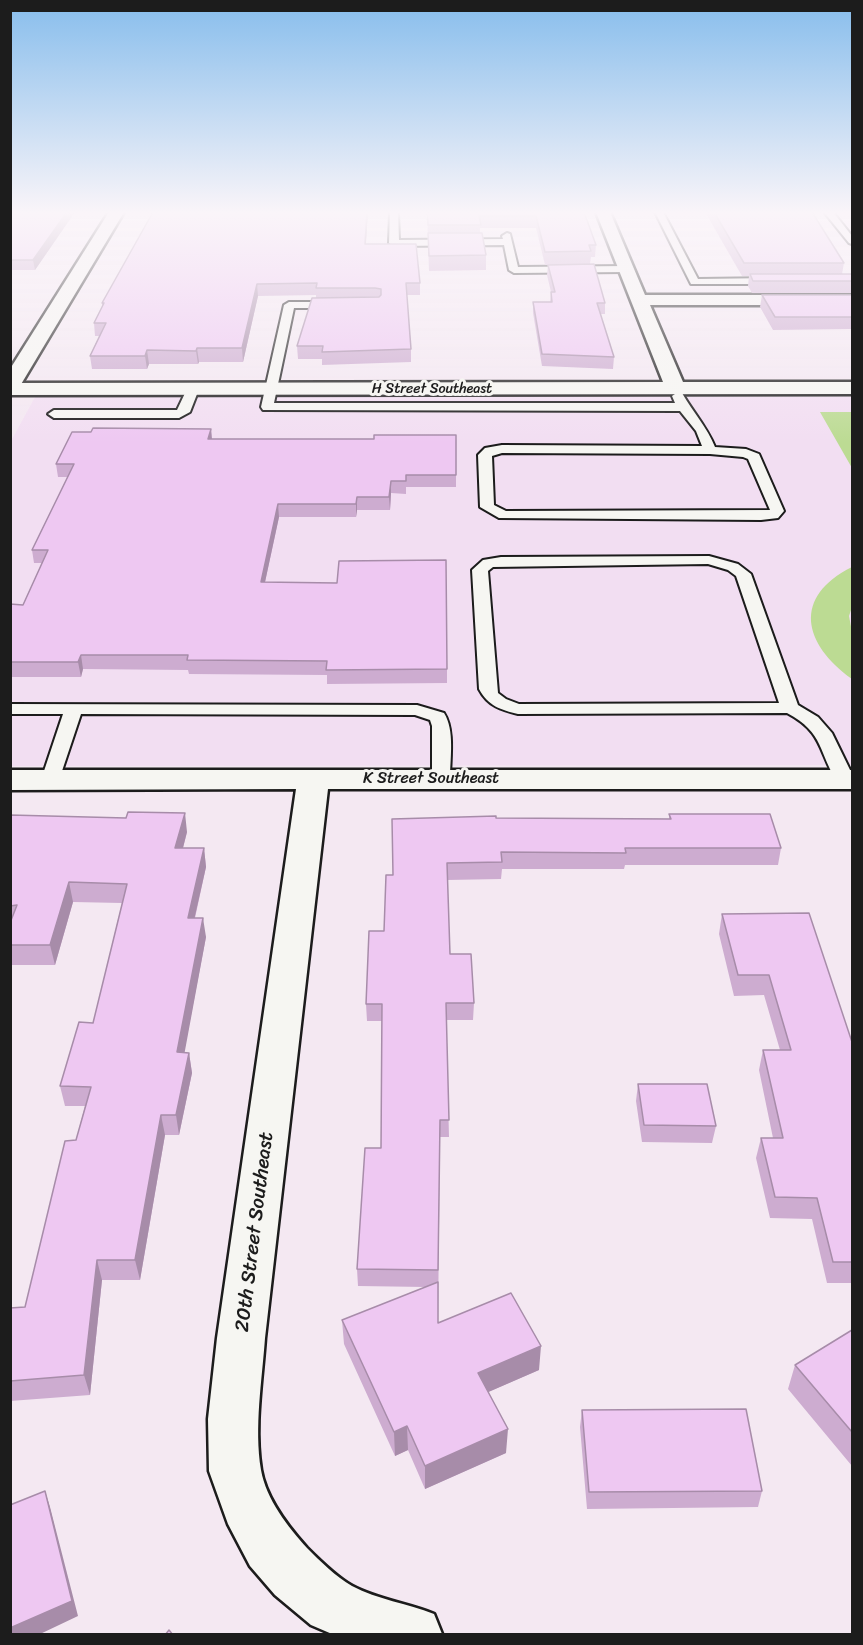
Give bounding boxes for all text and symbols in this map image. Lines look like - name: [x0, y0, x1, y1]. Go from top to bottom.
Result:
- street label: H Street Southeast: [372, 381, 492, 397]
- street label: K Street Southeast: [363, 769, 499, 789]
- street label: 20th Street Southeast: [231, 1131, 279, 1333]

